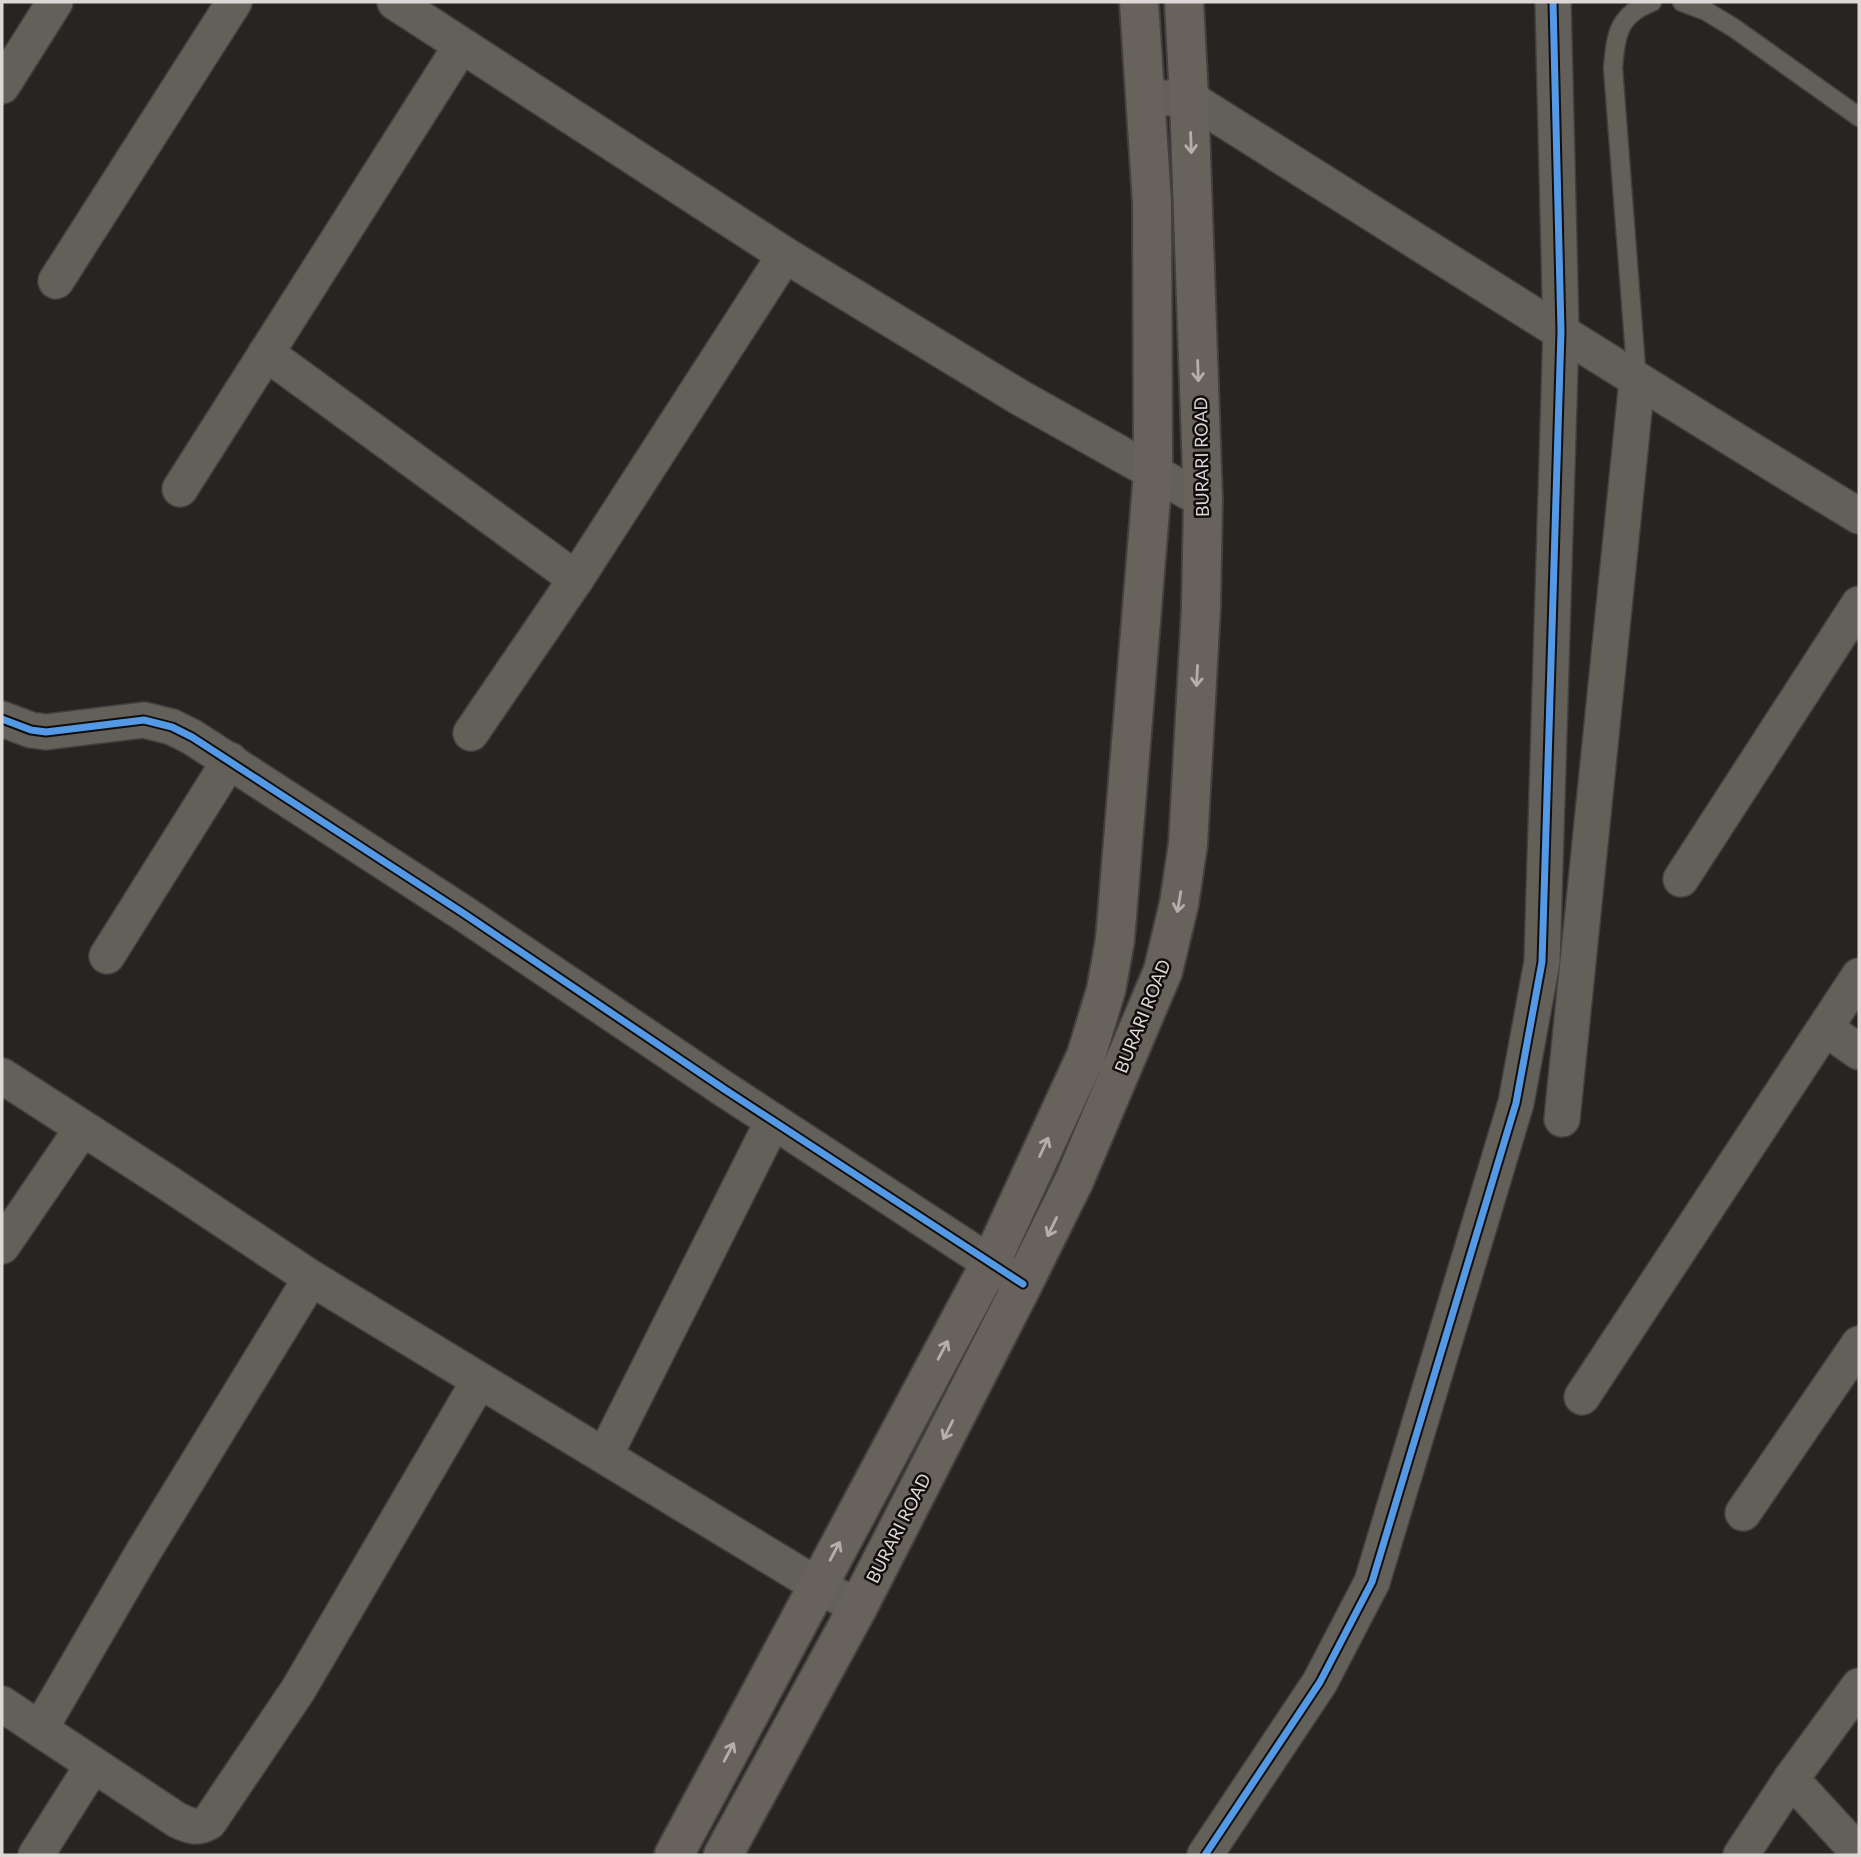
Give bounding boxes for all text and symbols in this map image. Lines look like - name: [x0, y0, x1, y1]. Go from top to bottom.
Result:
- one-way arrow: [1184, 132, 1197, 155]
- one-way arrow: [1192, 359, 1205, 382]
- street label: BURARI ROAD: [1189, 397, 1213, 517]
- one-way arrow: [1191, 664, 1204, 687]
- one-way arrow: [1172, 890, 1185, 913]
- street label: BURARI ROAD: [1109, 956, 1175, 1076]
- one-way arrow: [1038, 1136, 1051, 1158]
- one-way arrow: [1044, 1216, 1058, 1237]
- one-way arrow: [937, 1341, 951, 1361]
- one-way arrow: [941, 1419, 955, 1440]
- street label: BURARI ROAD: [861, 1469, 935, 1587]
- one-way arrow: [829, 1541, 843, 1561]
- one-way arrow: [722, 1742, 736, 1762]

